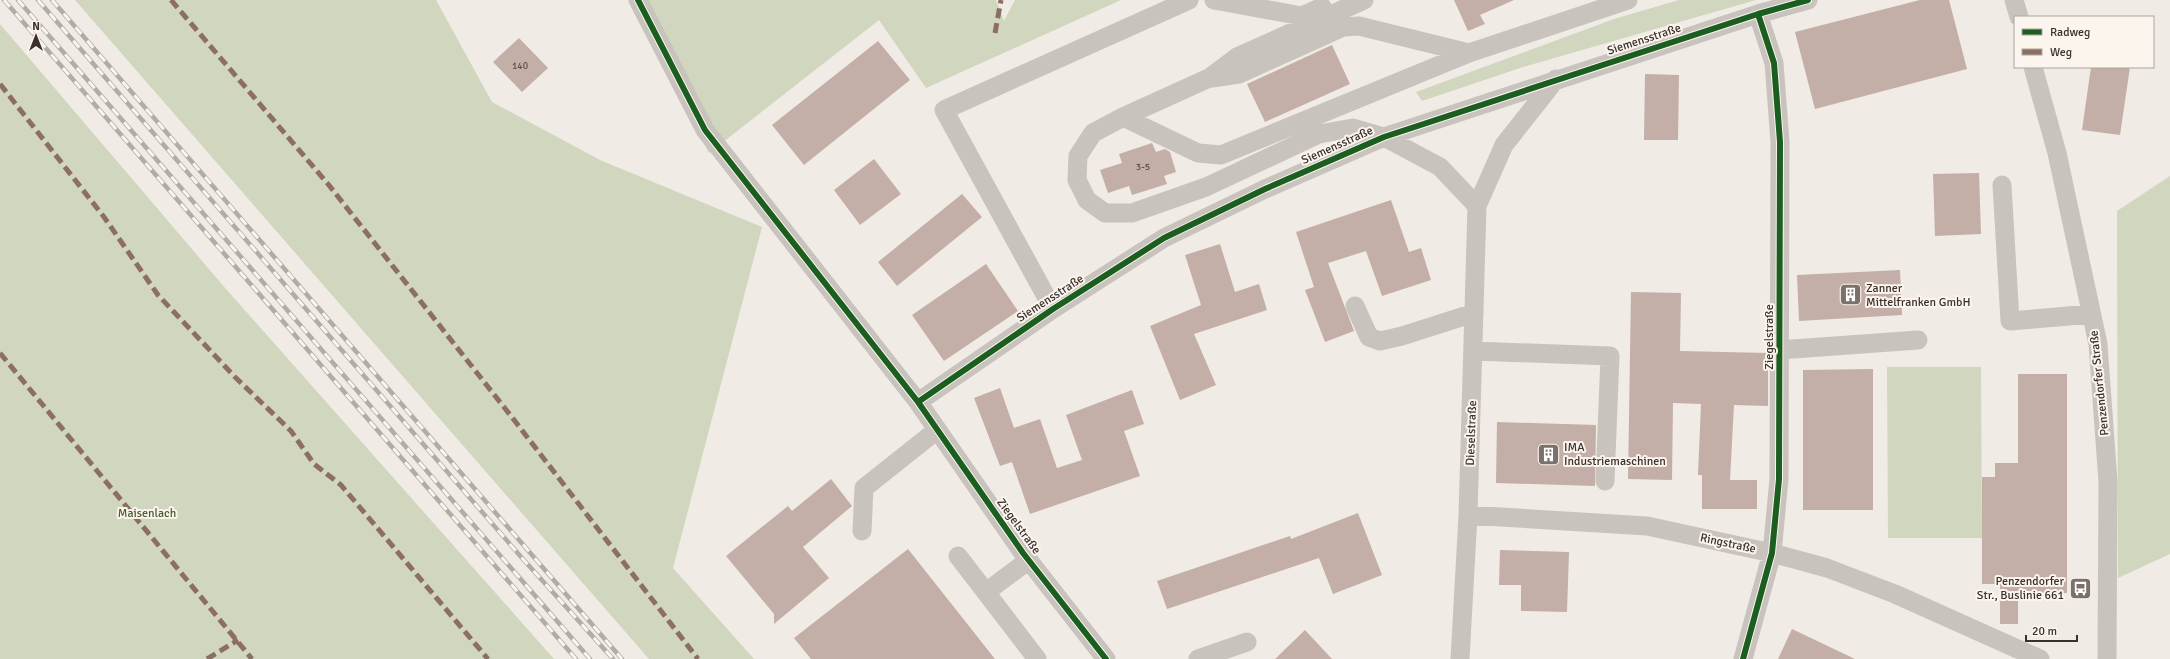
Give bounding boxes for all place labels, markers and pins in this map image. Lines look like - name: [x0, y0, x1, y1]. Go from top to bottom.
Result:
- place label: Zanner Mittelfranken GmbH: [1866, 281, 1971, 310]
- building icon: Zanner Mittelfranken GmbH: [1837, 282, 1863, 308]
- place label: IMA Industriemaschinen: [1564, 440, 1666, 469]
- building icon: IMA Industriemaschinen: [1536, 441, 1562, 467]
- place label: Penzendorfer Str., Buslinie 661: [1977, 574, 2065, 603]
- bus stop icon: Penzendorfer Str., Buslinie 661: [2067, 575, 2093, 601]

